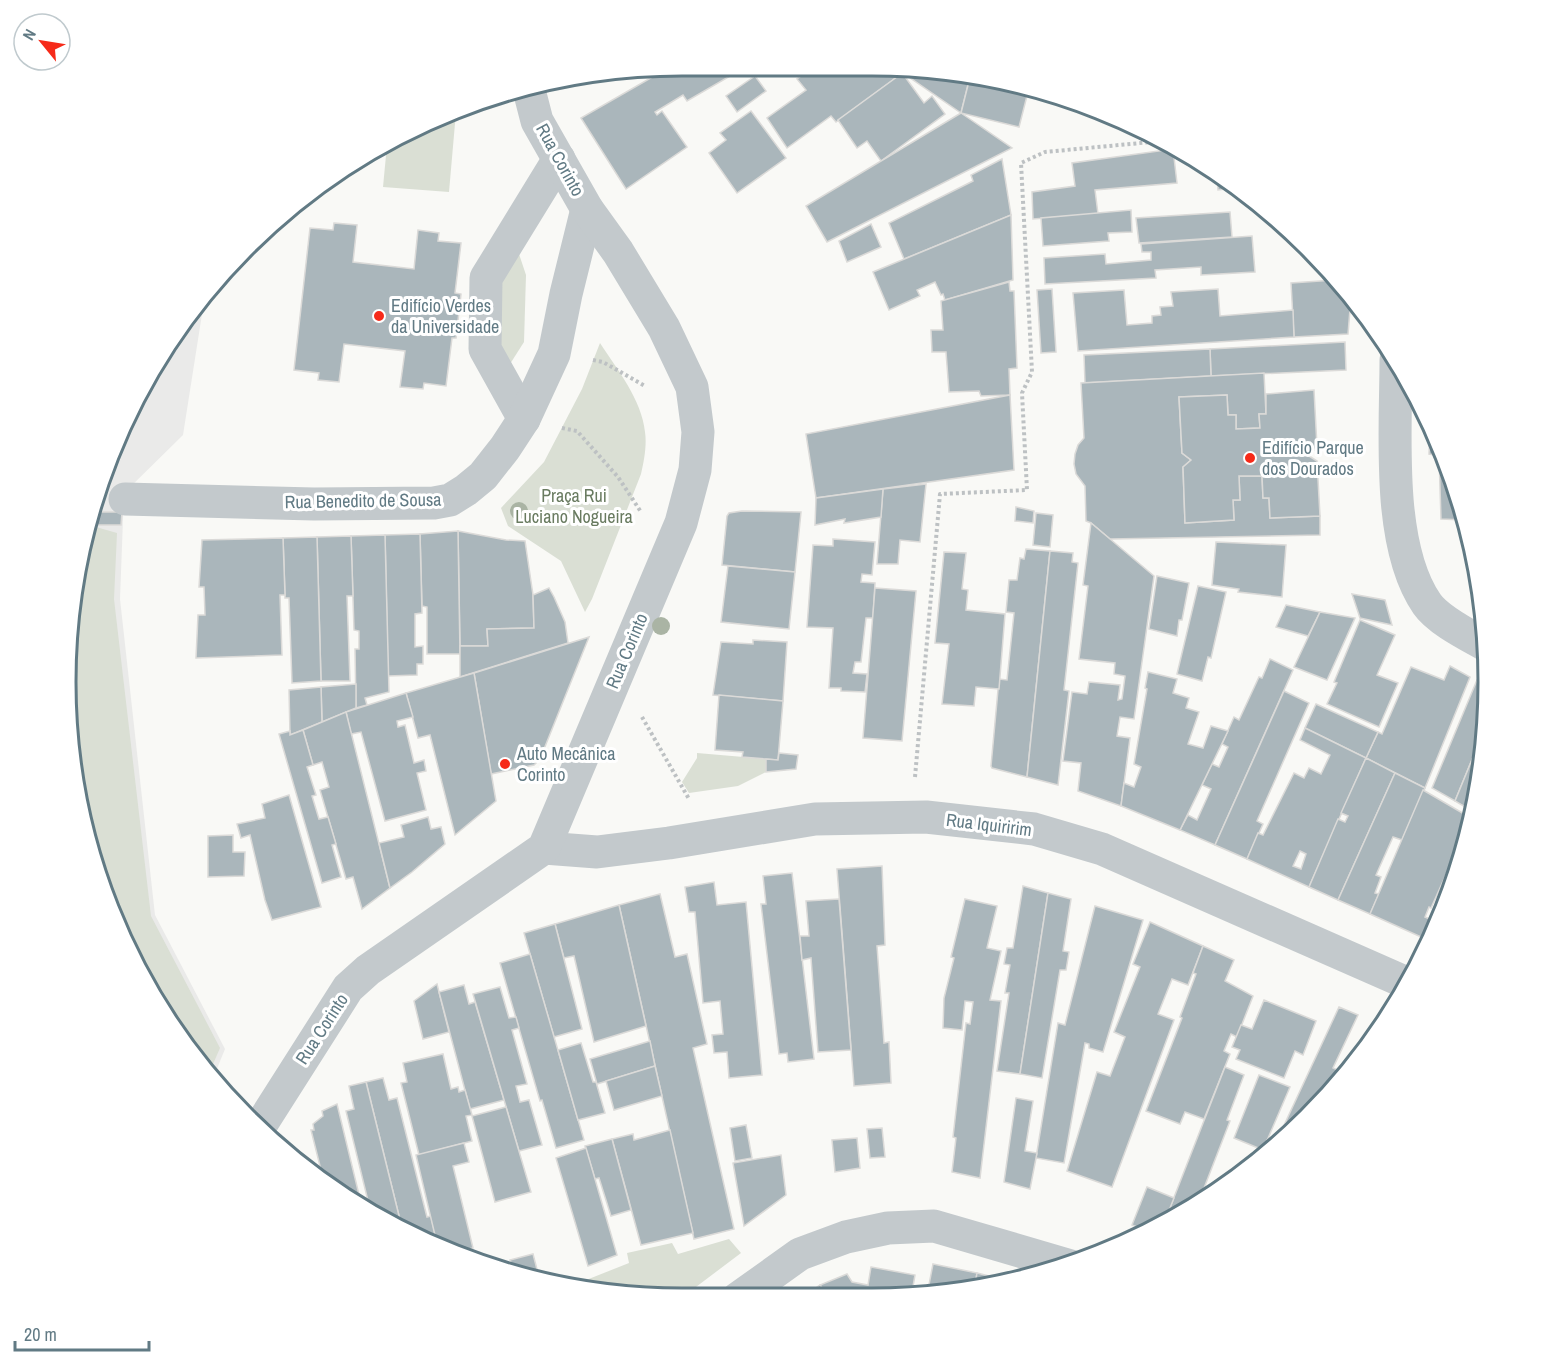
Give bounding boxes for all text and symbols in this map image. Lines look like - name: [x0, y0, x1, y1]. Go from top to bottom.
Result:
- north arrow: [12, 12, 72, 72]
- text: N: [17, 25, 41, 44]
- street label: Rua Corinto: [530, 119, 591, 201]
- place label: Edifício Verdes da Universidade: [391, 293, 499, 339]
- marker: Edifício Verdes da Universidade: [372, 309, 386, 323]
- place label: Edifício Parque dos Dourados: [1262, 435, 1364, 481]
- marker: Edifício Parque dos Dourados: [1243, 451, 1257, 465]
- park label: Praça Rui Luciano Nogueira: [515, 483, 633, 529]
- street label: Rua Benedito de Sousa: [284, 487, 442, 514]
- street label: Rua Corinto: [599, 609, 654, 692]
- place label: Auto Mecânica Corinto: [516, 741, 615, 787]
- marker: Auto Mecânica Corinto: [498, 757, 512, 771]
- street label: Rua Iquiririm: [945, 807, 1033, 842]
- street label: Rua Corinto: [289, 989, 354, 1069]
- scale bar: [15, 1314, 148, 1352]
- text: 20 m: [24, 1322, 57, 1347]

